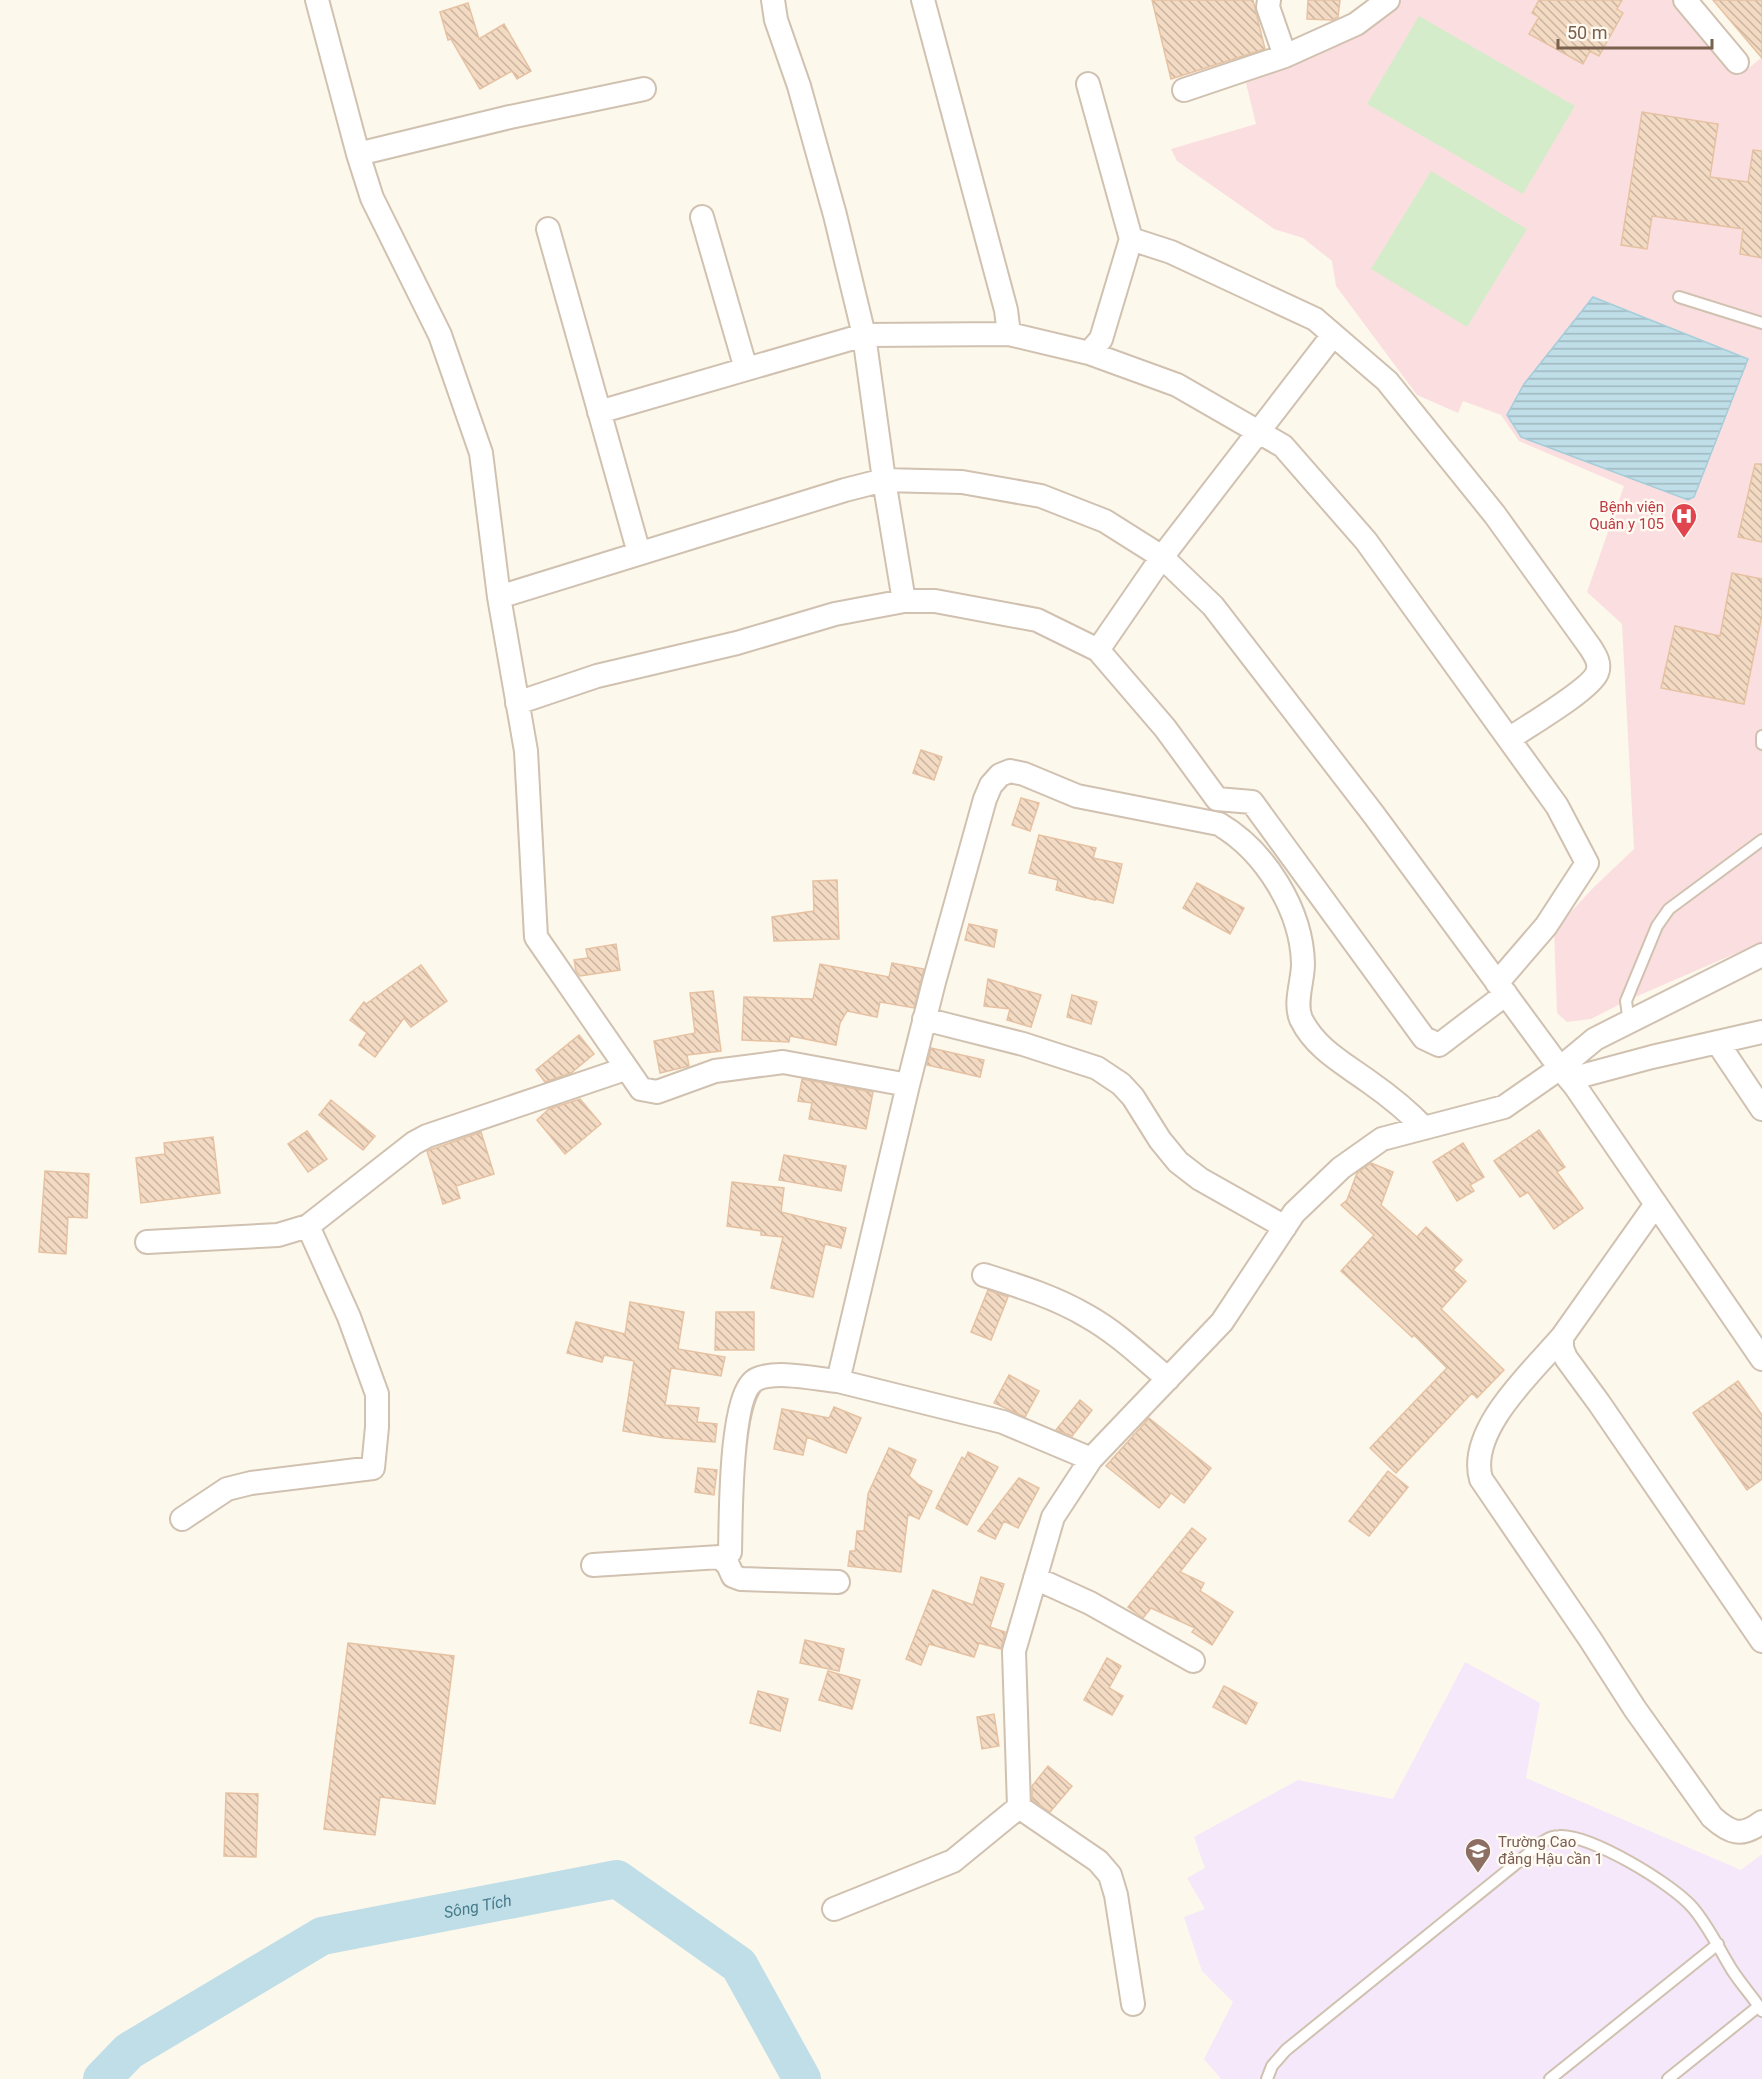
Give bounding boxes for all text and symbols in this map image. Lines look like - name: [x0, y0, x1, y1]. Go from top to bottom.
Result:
- scale bar: [1558, 12, 1712, 50]
- text: 50 m: [1567, 22, 1607, 43]
- place label: Bệnh viện Quân y 105: [1589, 498, 1664, 533]
- hospital icon: Bệnh viện Quân y 105: [1669, 501, 1699, 539]
- place label: Trường Cao đẳng Hậu cần 1: [1498, 1833, 1603, 1868]
- school or university icon: Trường Cao đẳng Hậu cần 1: [1463, 1836, 1493, 1874]
- water label: Sông Tích: [442, 1890, 513, 1922]

